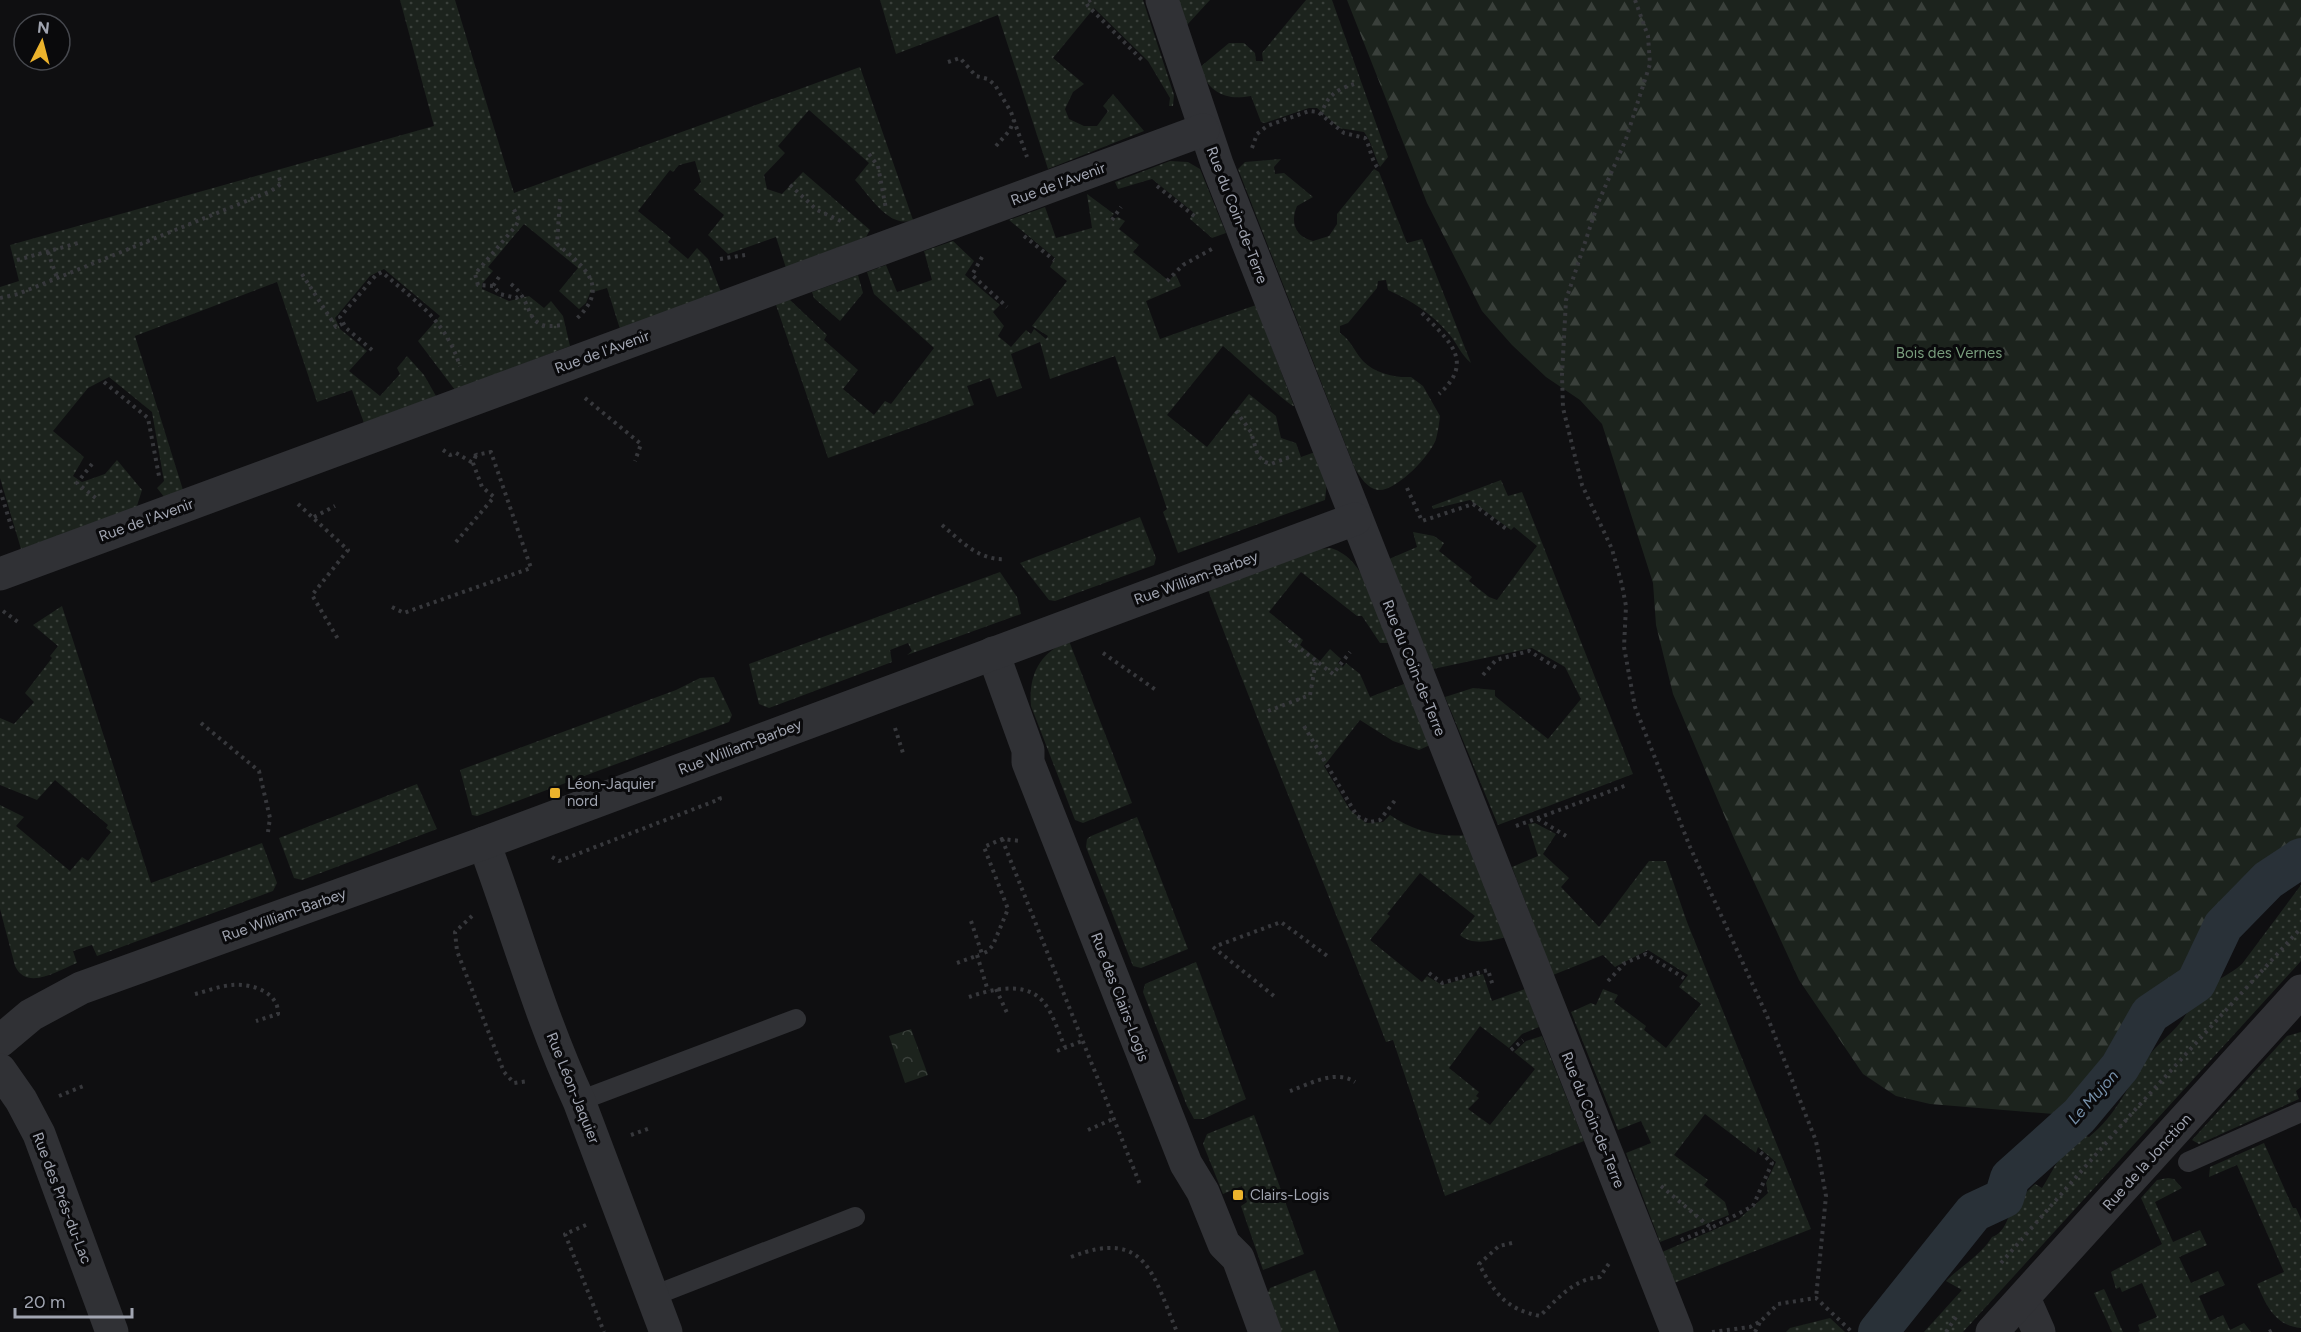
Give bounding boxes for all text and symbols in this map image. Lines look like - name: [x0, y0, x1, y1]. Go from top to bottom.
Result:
- north arrow: [12, 12, 72, 72]
- text: N: [36, 17, 51, 38]
- street label: Rue du Coin-de-Terre: [1203, 144, 1271, 286]
- street label: Rue de l'Avenir: [1008, 159, 1108, 209]
- street label: Rue de l'Avenir: [552, 327, 652, 377]
- park label: Bois des Vernes: [1896, 344, 2002, 362]
- street label: Rue de l'Avenir: [96, 495, 196, 545]
- street label: Rue William-Barbey: [1131, 547, 1261, 609]
- street label: Rue du Coin-de-Terre: [1378, 597, 1450, 739]
- street label: Rue William-Barbey: [676, 715, 804, 779]
- place label: Léon-Jaquier nord: [567, 775, 656, 810]
- marker: Léon-Jaquier nord: [548, 786, 562, 800]
- street label: Rue William-Barbey: [219, 884, 349, 946]
- street label: Rue des Clairs-Logis: [1087, 930, 1153, 1064]
- street label: Rue Léon-Jaquier: [543, 1030, 603, 1146]
- street label: Rue du Coin-de-Terre: [1557, 1049, 1629, 1191]
- water label: Le Mujon: [2064, 1066, 2122, 1128]
- street label: Rue de la Jonction: [2099, 1110, 2195, 1214]
- street label: Rue des Prés-du-Lac: [29, 1130, 95, 1266]
- place label: Clairs-Logis: [1250, 1186, 1329, 1204]
- marker: Clairs-Logis: [1231, 1188, 1245, 1202]
- scale bar: [15, 1281, 132, 1319]
- text: 20 m: [24, 1291, 65, 1313]

